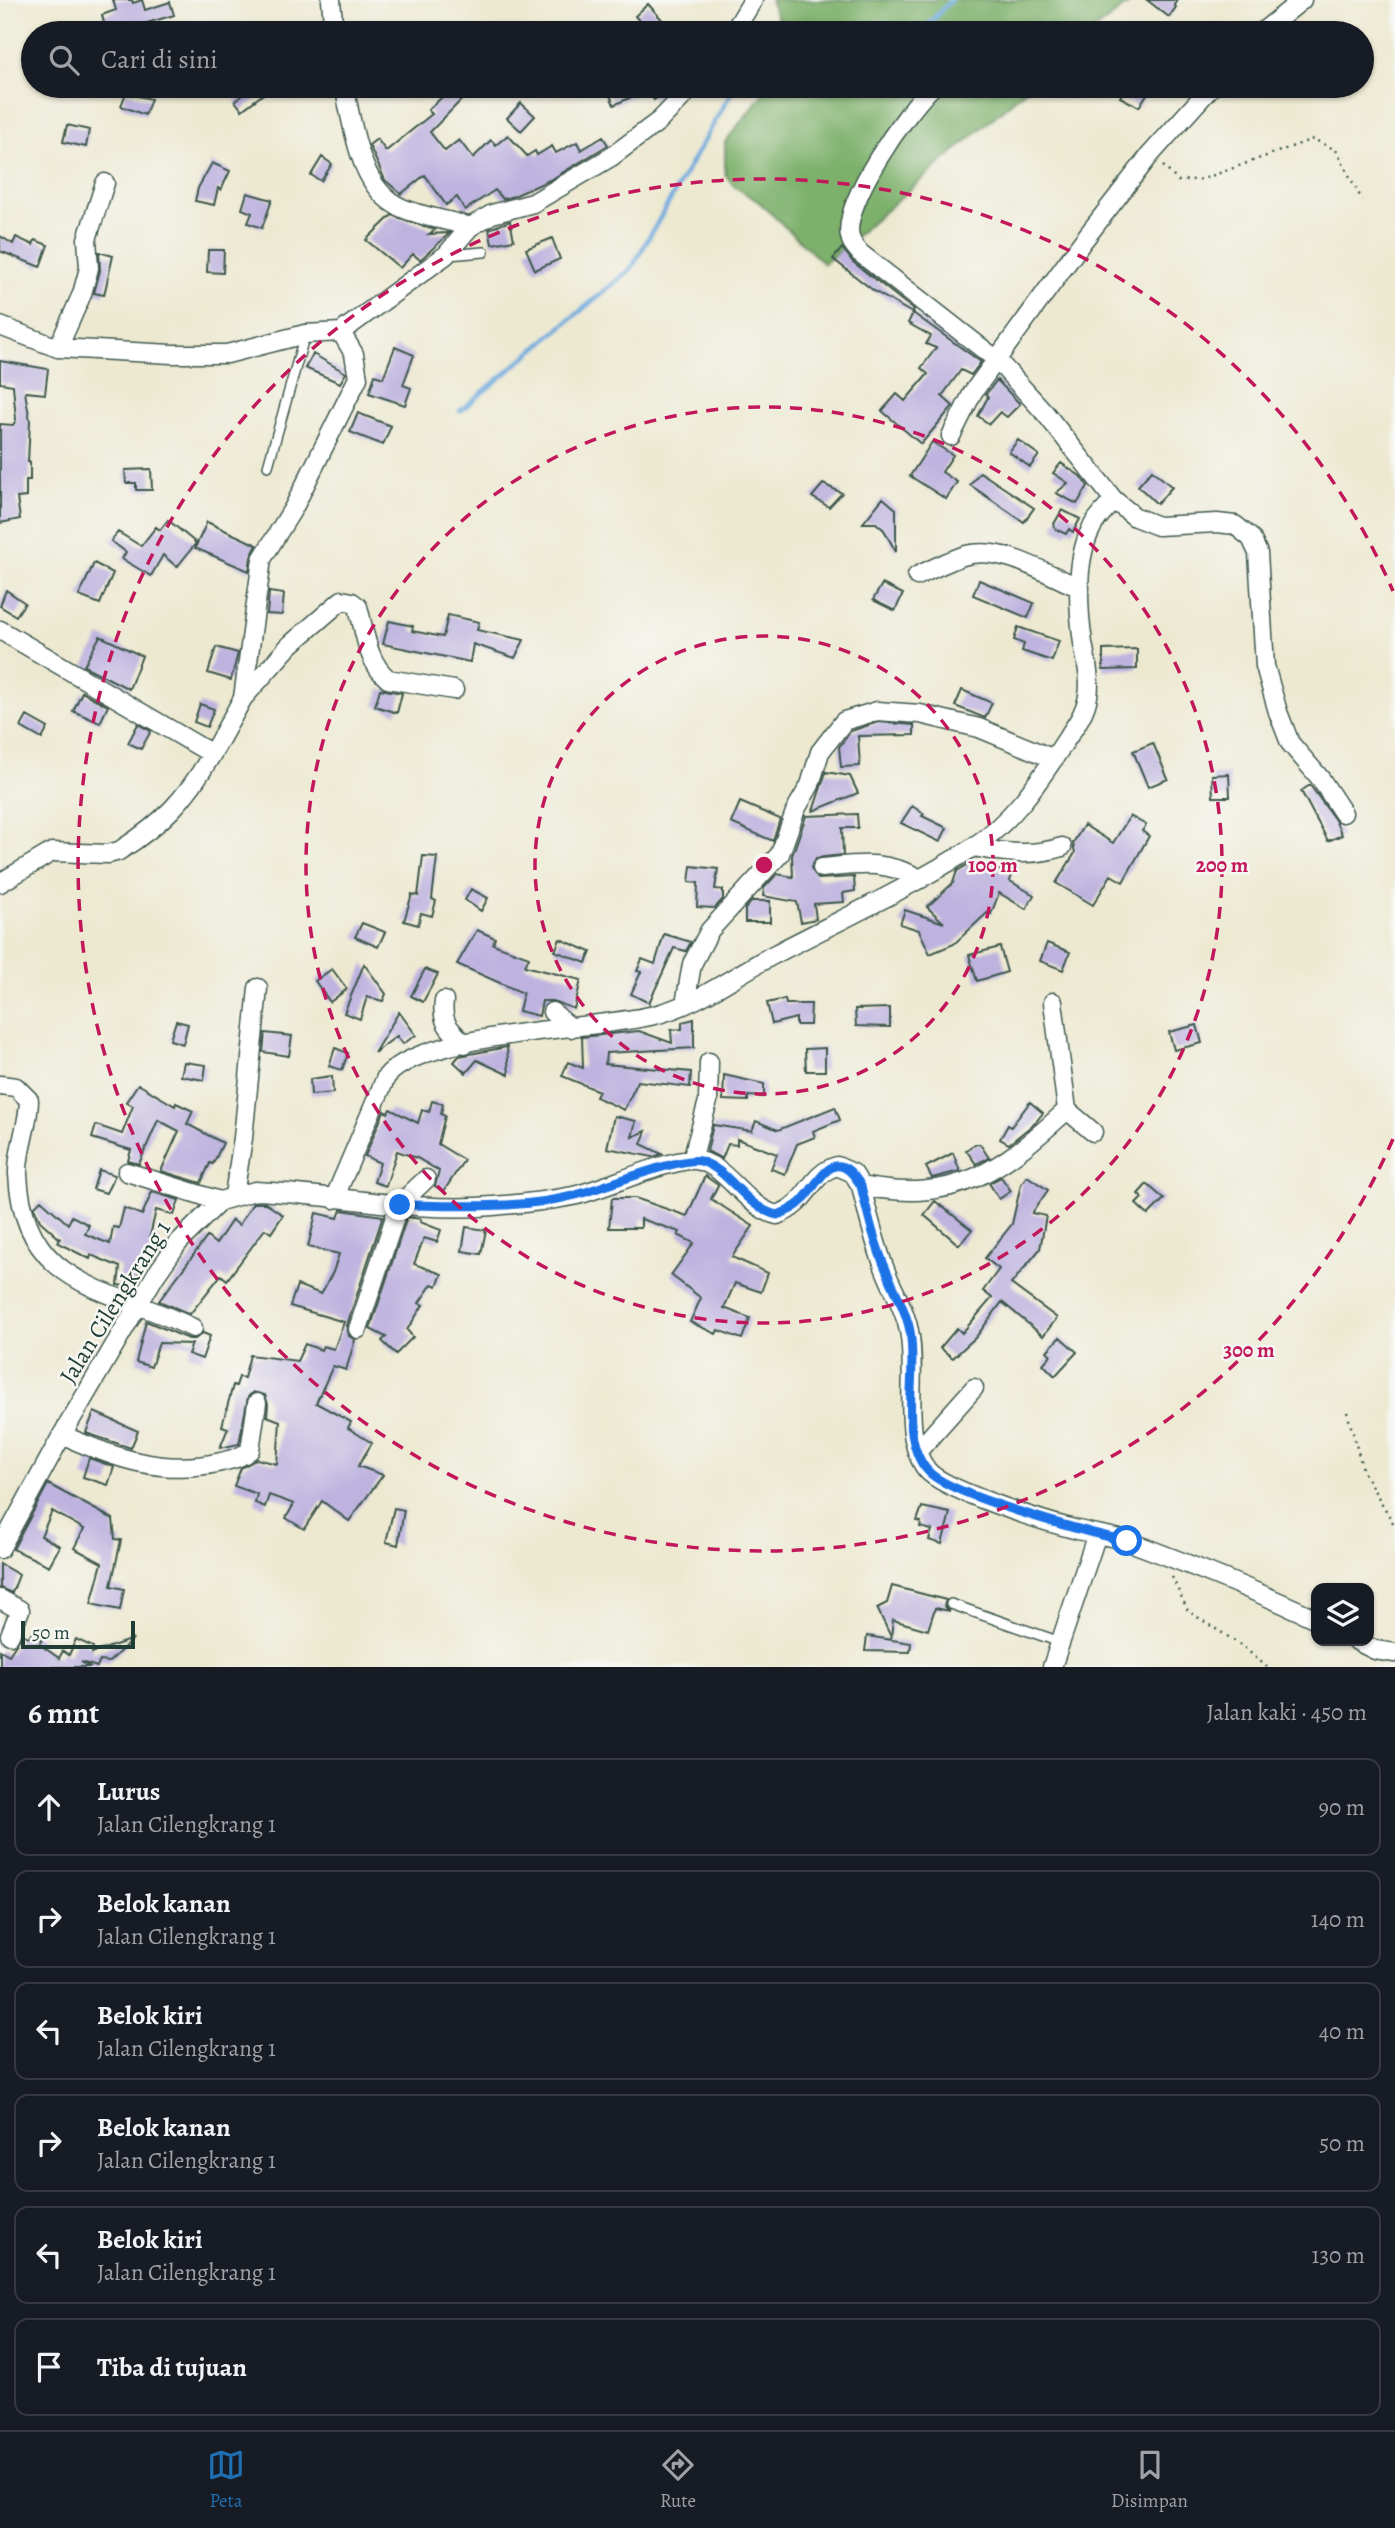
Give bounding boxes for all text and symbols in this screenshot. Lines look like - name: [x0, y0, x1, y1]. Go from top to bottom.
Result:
- search box: [21, 21, 1374, 98]
- icon: search: [45, 41, 83, 79]
- text: Cari di sini: [101, 42, 218, 77]
- text: 100 m: [968, 851, 1018, 879]
- text: 200 m: [1196, 851, 1249, 879]
- centre of rings: [752, 853, 776, 877]
- route end: [384, 1189, 415, 1220]
- street label: Jalan Cilengkrang 1: [52, 1214, 178, 1390]
- text: 300 m: [1223, 1336, 1275, 1364]
- route start: [1111, 1525, 1142, 1556]
- map controls: [1311, 1583, 1374, 1646]
- button: layers: [1311, 1583, 1374, 1646]
- scale bar: [21, 1618, 135, 1650]
- text: 50 m: [32, 1620, 70, 1646]
- text: 6 mnt: [28, 1693, 99, 1733]
- text: Jalan kaki · 450 m: [1206, 1697, 1367, 1728]
- text: Lurus: [97, 1774, 160, 1809]
- icon: ahead: [30, 1788, 68, 1826]
- text: 90 m: [1319, 1792, 1365, 1823]
- text: Jalan Cilengkrang 1: [97, 1809, 276, 1840]
- text: Belok kanan: [97, 1886, 231, 1921]
- icon: right: [30, 1900, 68, 1938]
- text: 140 m: [1311, 1904, 1365, 1935]
- text: Jalan Cilengkrang 1: [97, 1921, 276, 1952]
- text: Belok kiri: [97, 1998, 203, 2033]
- icon: left: [30, 2012, 68, 2050]
- text: 40 m: [1319, 2016, 1365, 2047]
- text: Jalan Cilengkrang 1: [97, 2033, 276, 2064]
- text: Belok kanan: [97, 2110, 231, 2145]
- icon: right: [30, 2124, 68, 2162]
- text: 50 m: [1319, 2128, 1365, 2159]
- text: Jalan Cilengkrang 1: [97, 2145, 276, 2176]
- text: Belok kiri: [97, 2222, 203, 2257]
- icon: left: [30, 2236, 68, 2274]
- text: 130 m: [1312, 2240, 1365, 2271]
- text: Jalan Cilengkrang 1: [97, 2257, 276, 2288]
- icon: arrive: [30, 2348, 68, 2386]
- text: Tiba di tujuan: [97, 2350, 247, 2385]
- tab: Peta: [207, 2446, 245, 2514]
- tab: Rute: [659, 2446, 697, 2514]
- tab: Disimpan: [1111, 2446, 1188, 2514]

